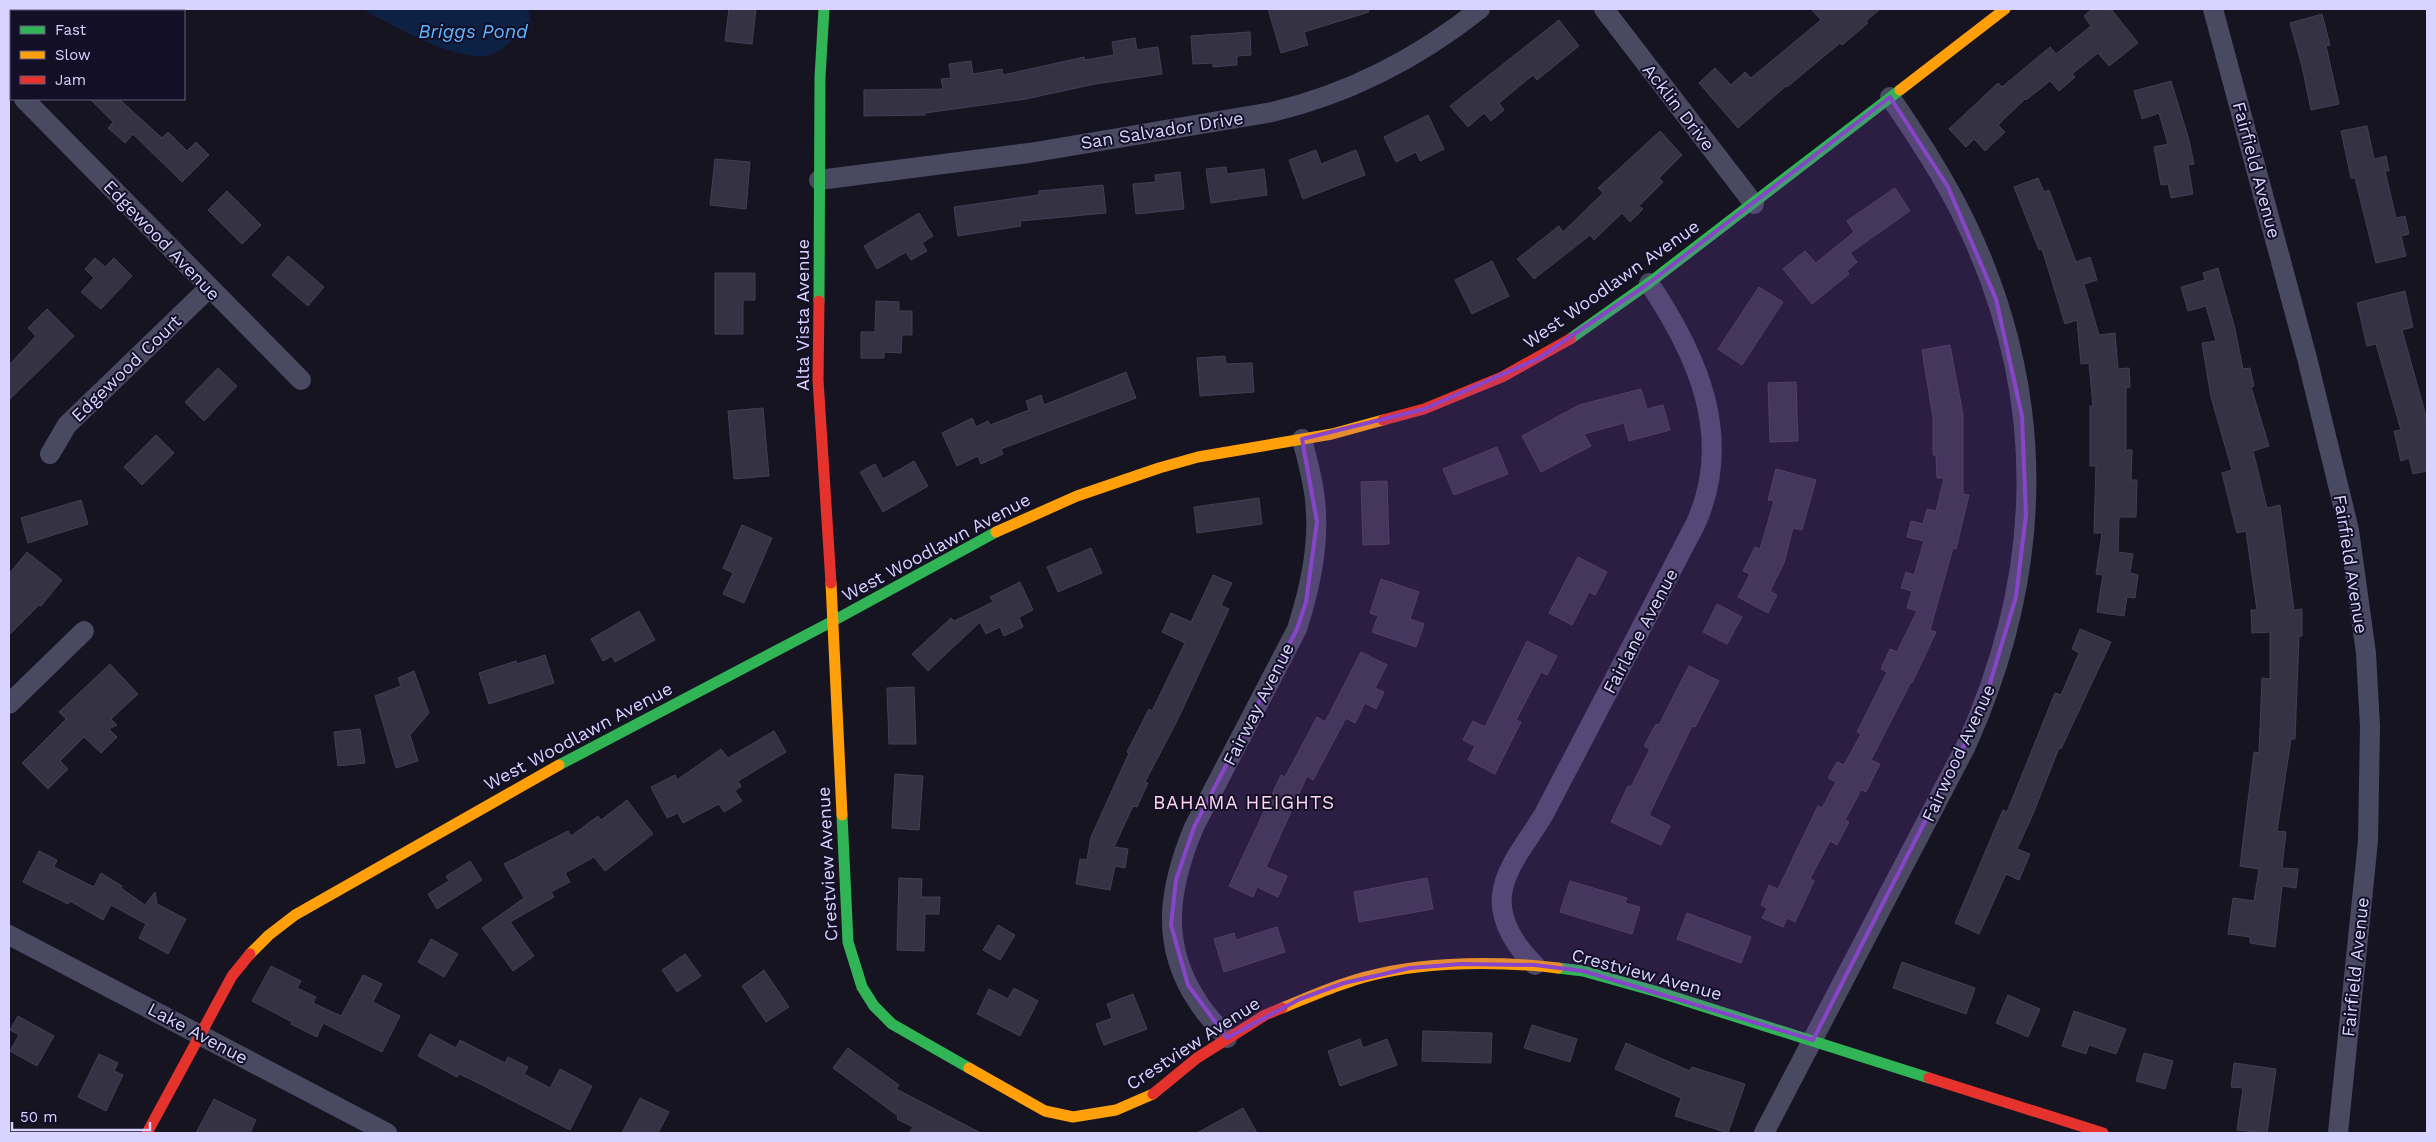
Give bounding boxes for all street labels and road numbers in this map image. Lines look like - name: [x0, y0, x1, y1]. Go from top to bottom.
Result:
- street label: Acklin Drive: [1639, 59, 1719, 155]
- street label: Fairfield Avenue: [2229, 99, 2285, 241]
- street label: San Salvador Drive: [1079, 107, 1245, 153]
- street label: Edgewood Avenue: [99, 176, 225, 304]
- street label: West Woodlawn Avenue: [1519, 215, 1703, 353]
- street label: Alta Vista Avenue: [792, 239, 813, 391]
- street label: Edgewood Court: [67, 310, 186, 426]
- street label: West Woodlawn Avenue: [838, 488, 1034, 606]
- street label: Fairfield Avenue: [2330, 493, 2372, 635]
- street label: Fairlane Avenue: [1598, 565, 1682, 697]
- street label: Fairway Avenue: [1218, 639, 1298, 769]
- street label: West Woodlawn Avenue: [480, 677, 676, 795]
- street label: Fairwood Avenue: [1917, 681, 1999, 825]
- street label: Crestview Avenue: [812, 786, 842, 942]
- street label: Fairfield Avenue: [2337, 896, 2373, 1038]
- street label: Crestview Avenue: [1569, 944, 1725, 1004]
- street label: Crestview Avenue: [1122, 992, 1264, 1094]
- street label: Lake Avenue: [144, 998, 252, 1068]

